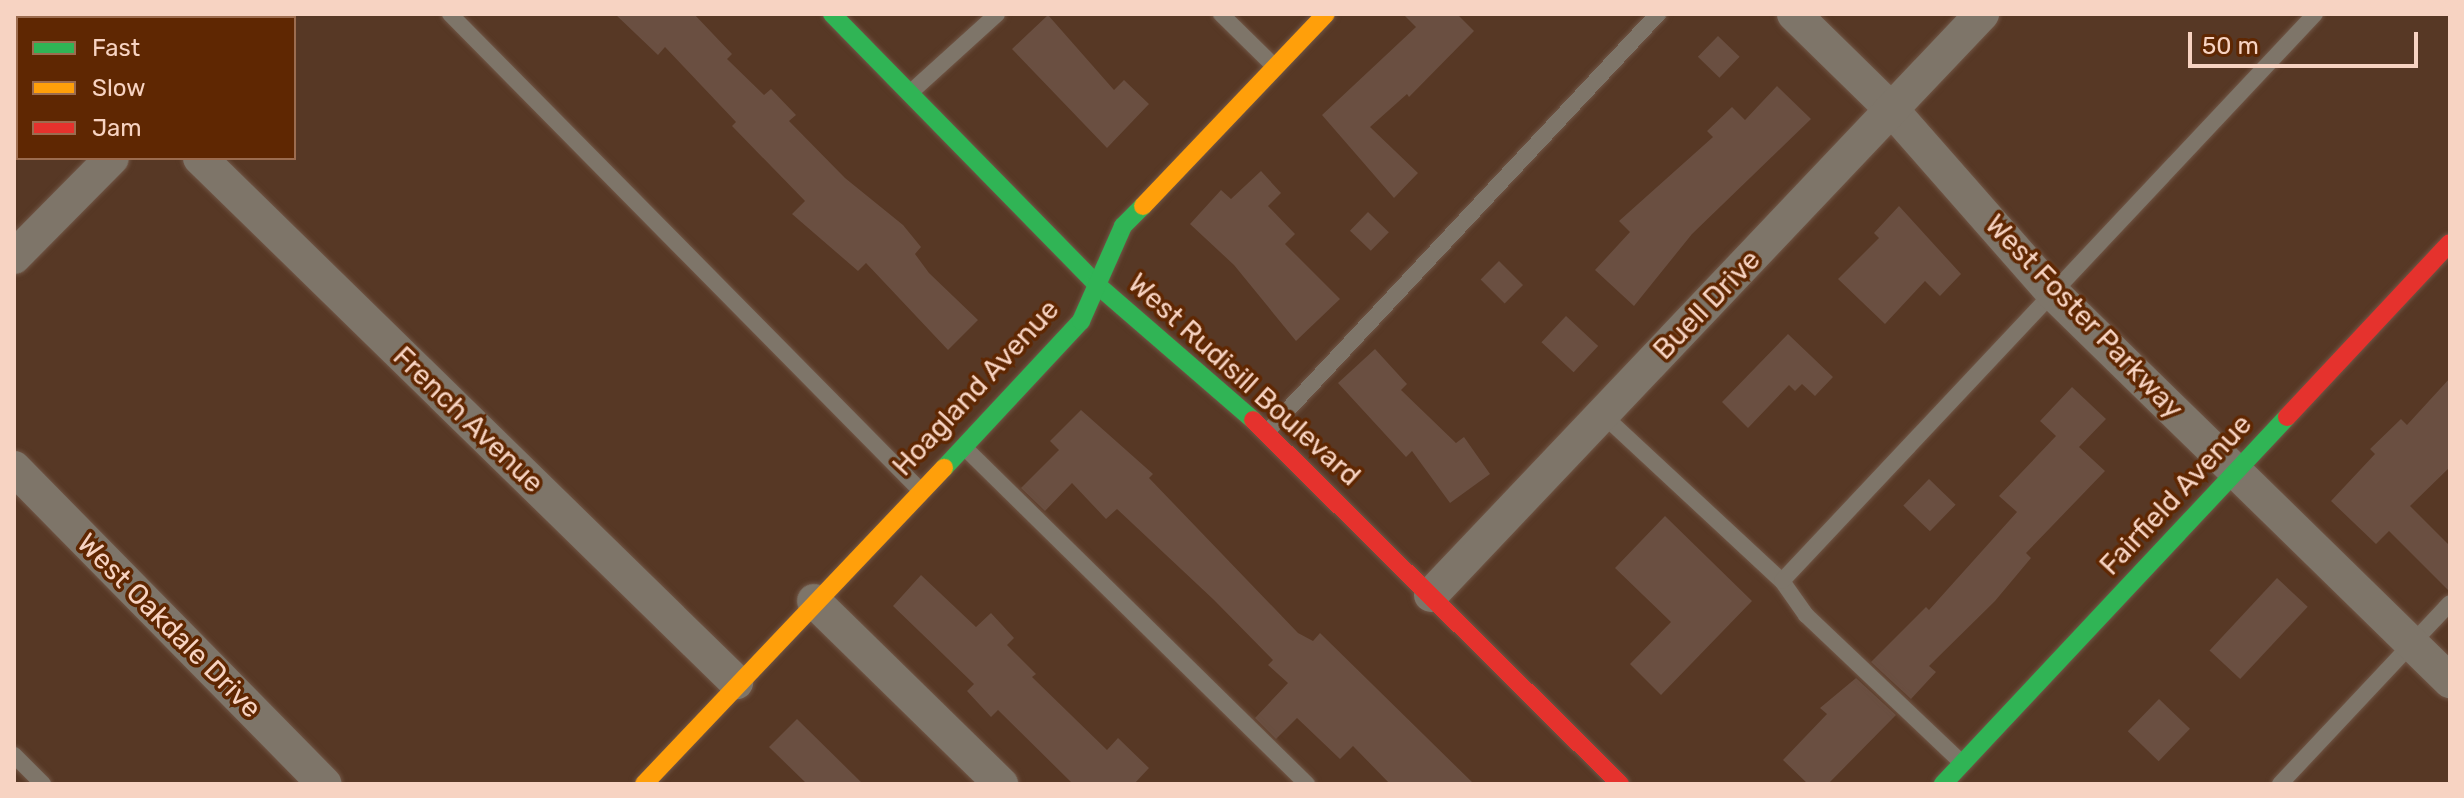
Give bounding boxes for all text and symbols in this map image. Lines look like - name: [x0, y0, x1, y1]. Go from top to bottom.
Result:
- legend: [16, 16, 296, 160]
- scale bar: [2192, 16, 2422, 66]
- text: 50 m: [2202, 32, 2259, 60]
- text: Fast: [92, 34, 140, 62]
- text: Slow: [92, 74, 145, 102]
- text: Jam: [92, 114, 142, 142]
- street label: West Foster Parkway: [1978, 208, 2190, 426]
- street label: Buell Drive: [1647, 243, 1767, 367]
- street label: West Rudisill Boulevard: [1121, 267, 1367, 493]
- street label: Hoagland Avenue: [886, 293, 1066, 483]
- street label: French Avenue: [386, 340, 550, 500]
- street label: Fairfield Avenue: [2093, 408, 2259, 582]
- street label: West Oakdale Drive: [70, 527, 268, 725]

